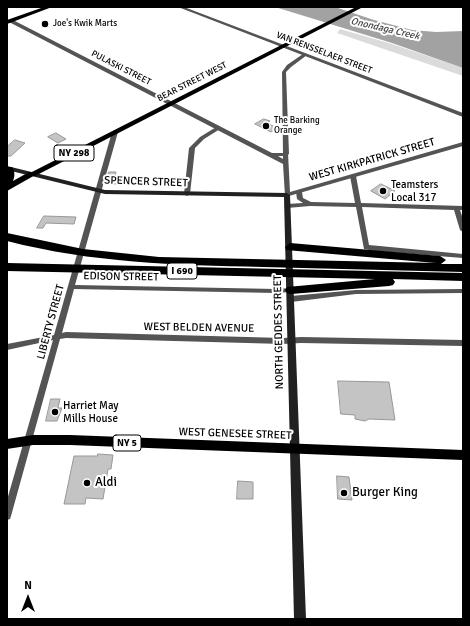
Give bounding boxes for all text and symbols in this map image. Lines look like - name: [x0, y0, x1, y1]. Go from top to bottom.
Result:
- water label: Onondaga Creek: [349, 15, 421, 43]
- marker: Joe's Kwik Marts: [40, 19, 50, 29]
- place label: Joe's Kwik Marts: [53, 19, 117, 29]
- street label: VAN RENSSELAER STREET: [275, 30, 373, 76]
- street label: PULASKI STREET: [89, 48, 153, 88]
- street label: BEAR STREET WEST: [155, 60, 229, 104]
- place label: The Barking Orange: [274, 116, 320, 137]
- marker: The Barking Orange: [261, 121, 271, 131]
- street label: WEST KIRKPATRICK STREET: [308, 136, 436, 184]
- road number: NY 298: [54, 145, 94, 161]
- street label: SPENCER STREET: [104, 174, 188, 190]
- place label: Teamsters Local 317: [391, 178, 438, 204]
- marker: Teamsters Local 317: [378, 186, 388, 196]
- road number: I 690: [167, 263, 197, 279]
- street label: EDISON STREET: [83, 270, 159, 284]
- street label: NORTH GEDDES STREET: [271, 275, 287, 389]
- street label: LIBERTY STREET: [35, 283, 67, 361]
- street label: WEST BELDEN AVENUE: [144, 320, 254, 336]
- place label: Harriet May Mills House: [63, 399, 119, 425]
- marker: Harriet May Mills House: [50, 407, 60, 417]
- street label: WEST GENESEE STREET: [178, 425, 292, 443]
- road number: NY 5: [113, 435, 141, 451]
- place label: Aldi: [95, 475, 117, 491]
- marker: Aldi: [82, 478, 92, 488]
- place label: Burger King: [352, 485, 418, 501]
- marker: Burger King: [339, 488, 349, 498]
- north arrow: [8, 578, 48, 618]
- text: N: [24, 579, 32, 592]

